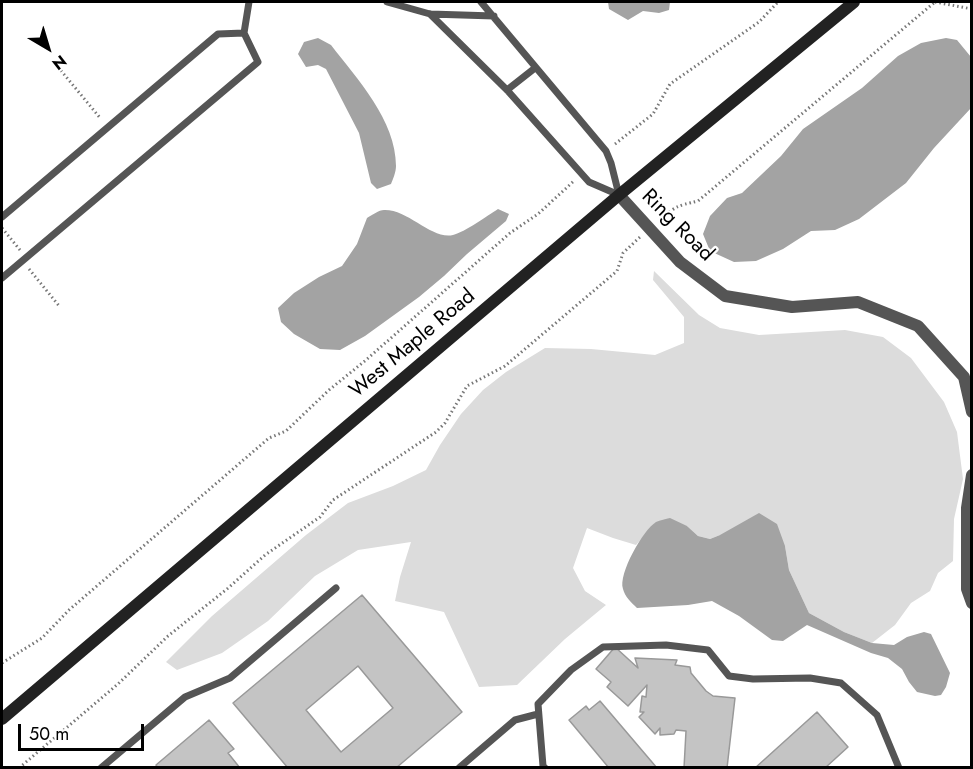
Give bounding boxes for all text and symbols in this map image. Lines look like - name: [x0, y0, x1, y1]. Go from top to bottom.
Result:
- north arrow: [18, 18, 78, 78]
- text: N: [47, 50, 71, 76]
- street label: Ring Road: [636, 185, 718, 267]
- street label: West Maple Road: [345, 284, 481, 404]
- scale bar: [21, 712, 147, 750]
- text: 50 m: [29, 721, 69, 747]

